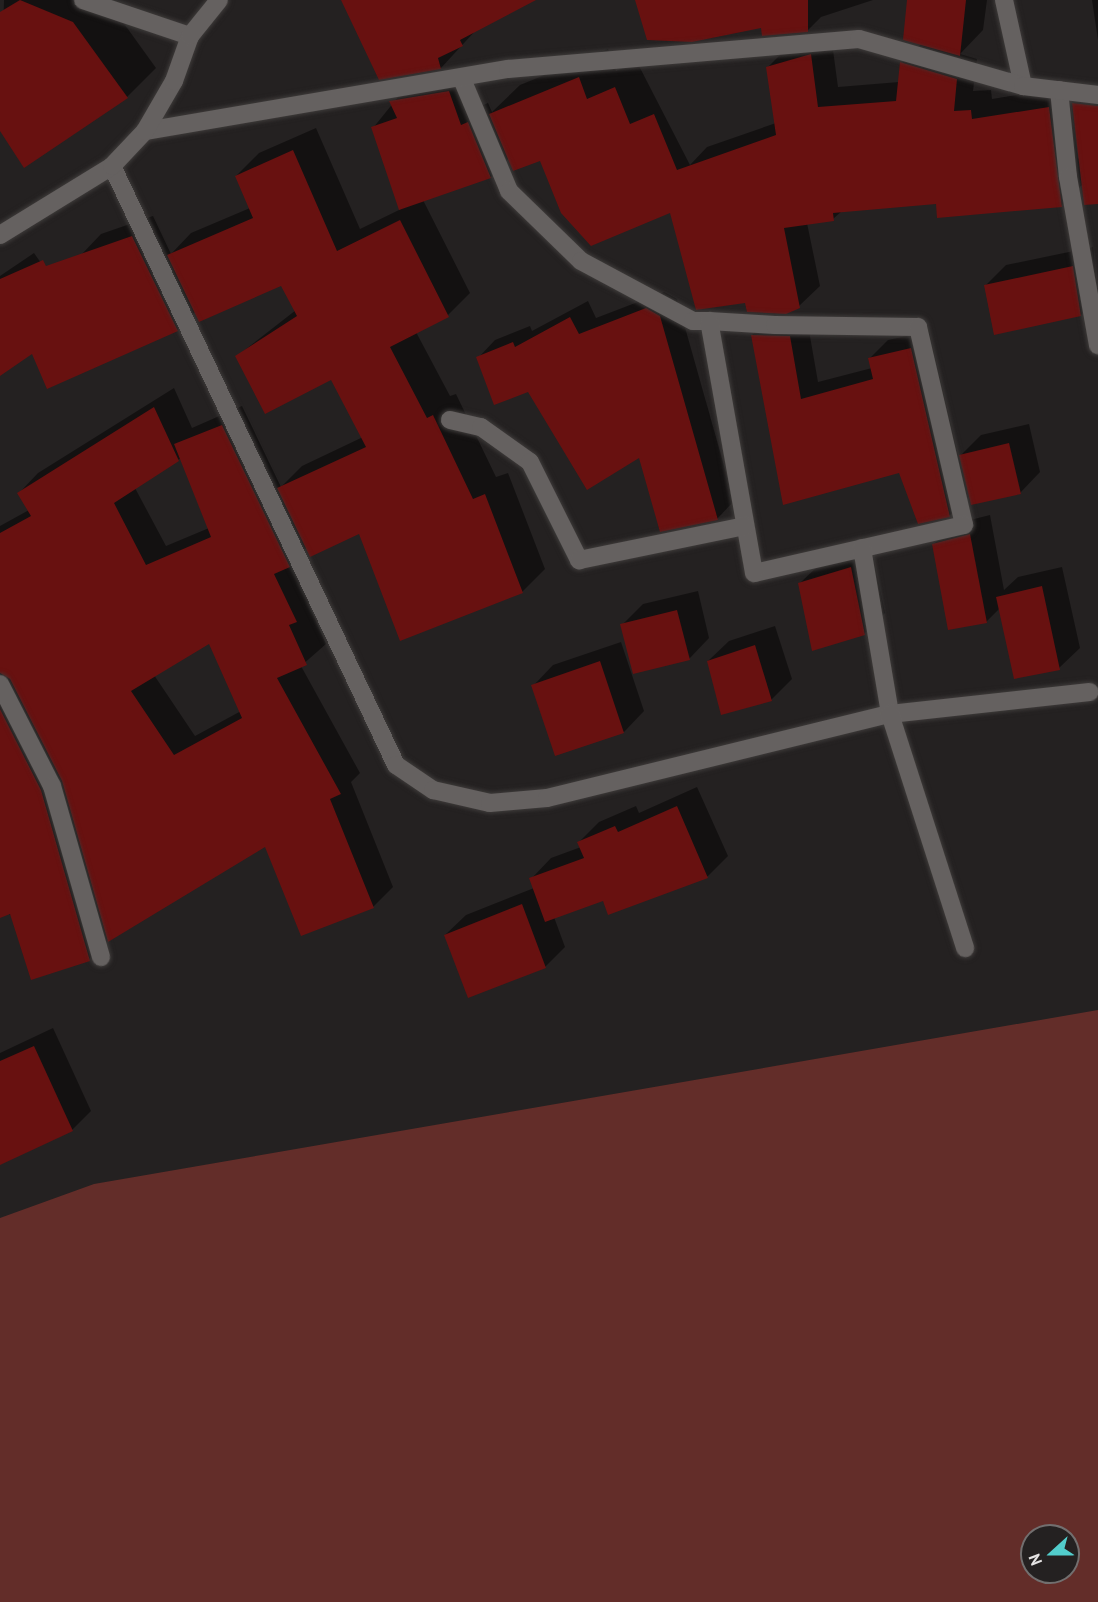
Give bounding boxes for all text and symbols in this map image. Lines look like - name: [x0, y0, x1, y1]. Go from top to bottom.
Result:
- north arrow: [1020, 1524, 1080, 1584]
- text: N: [1024, 1551, 1046, 1568]

